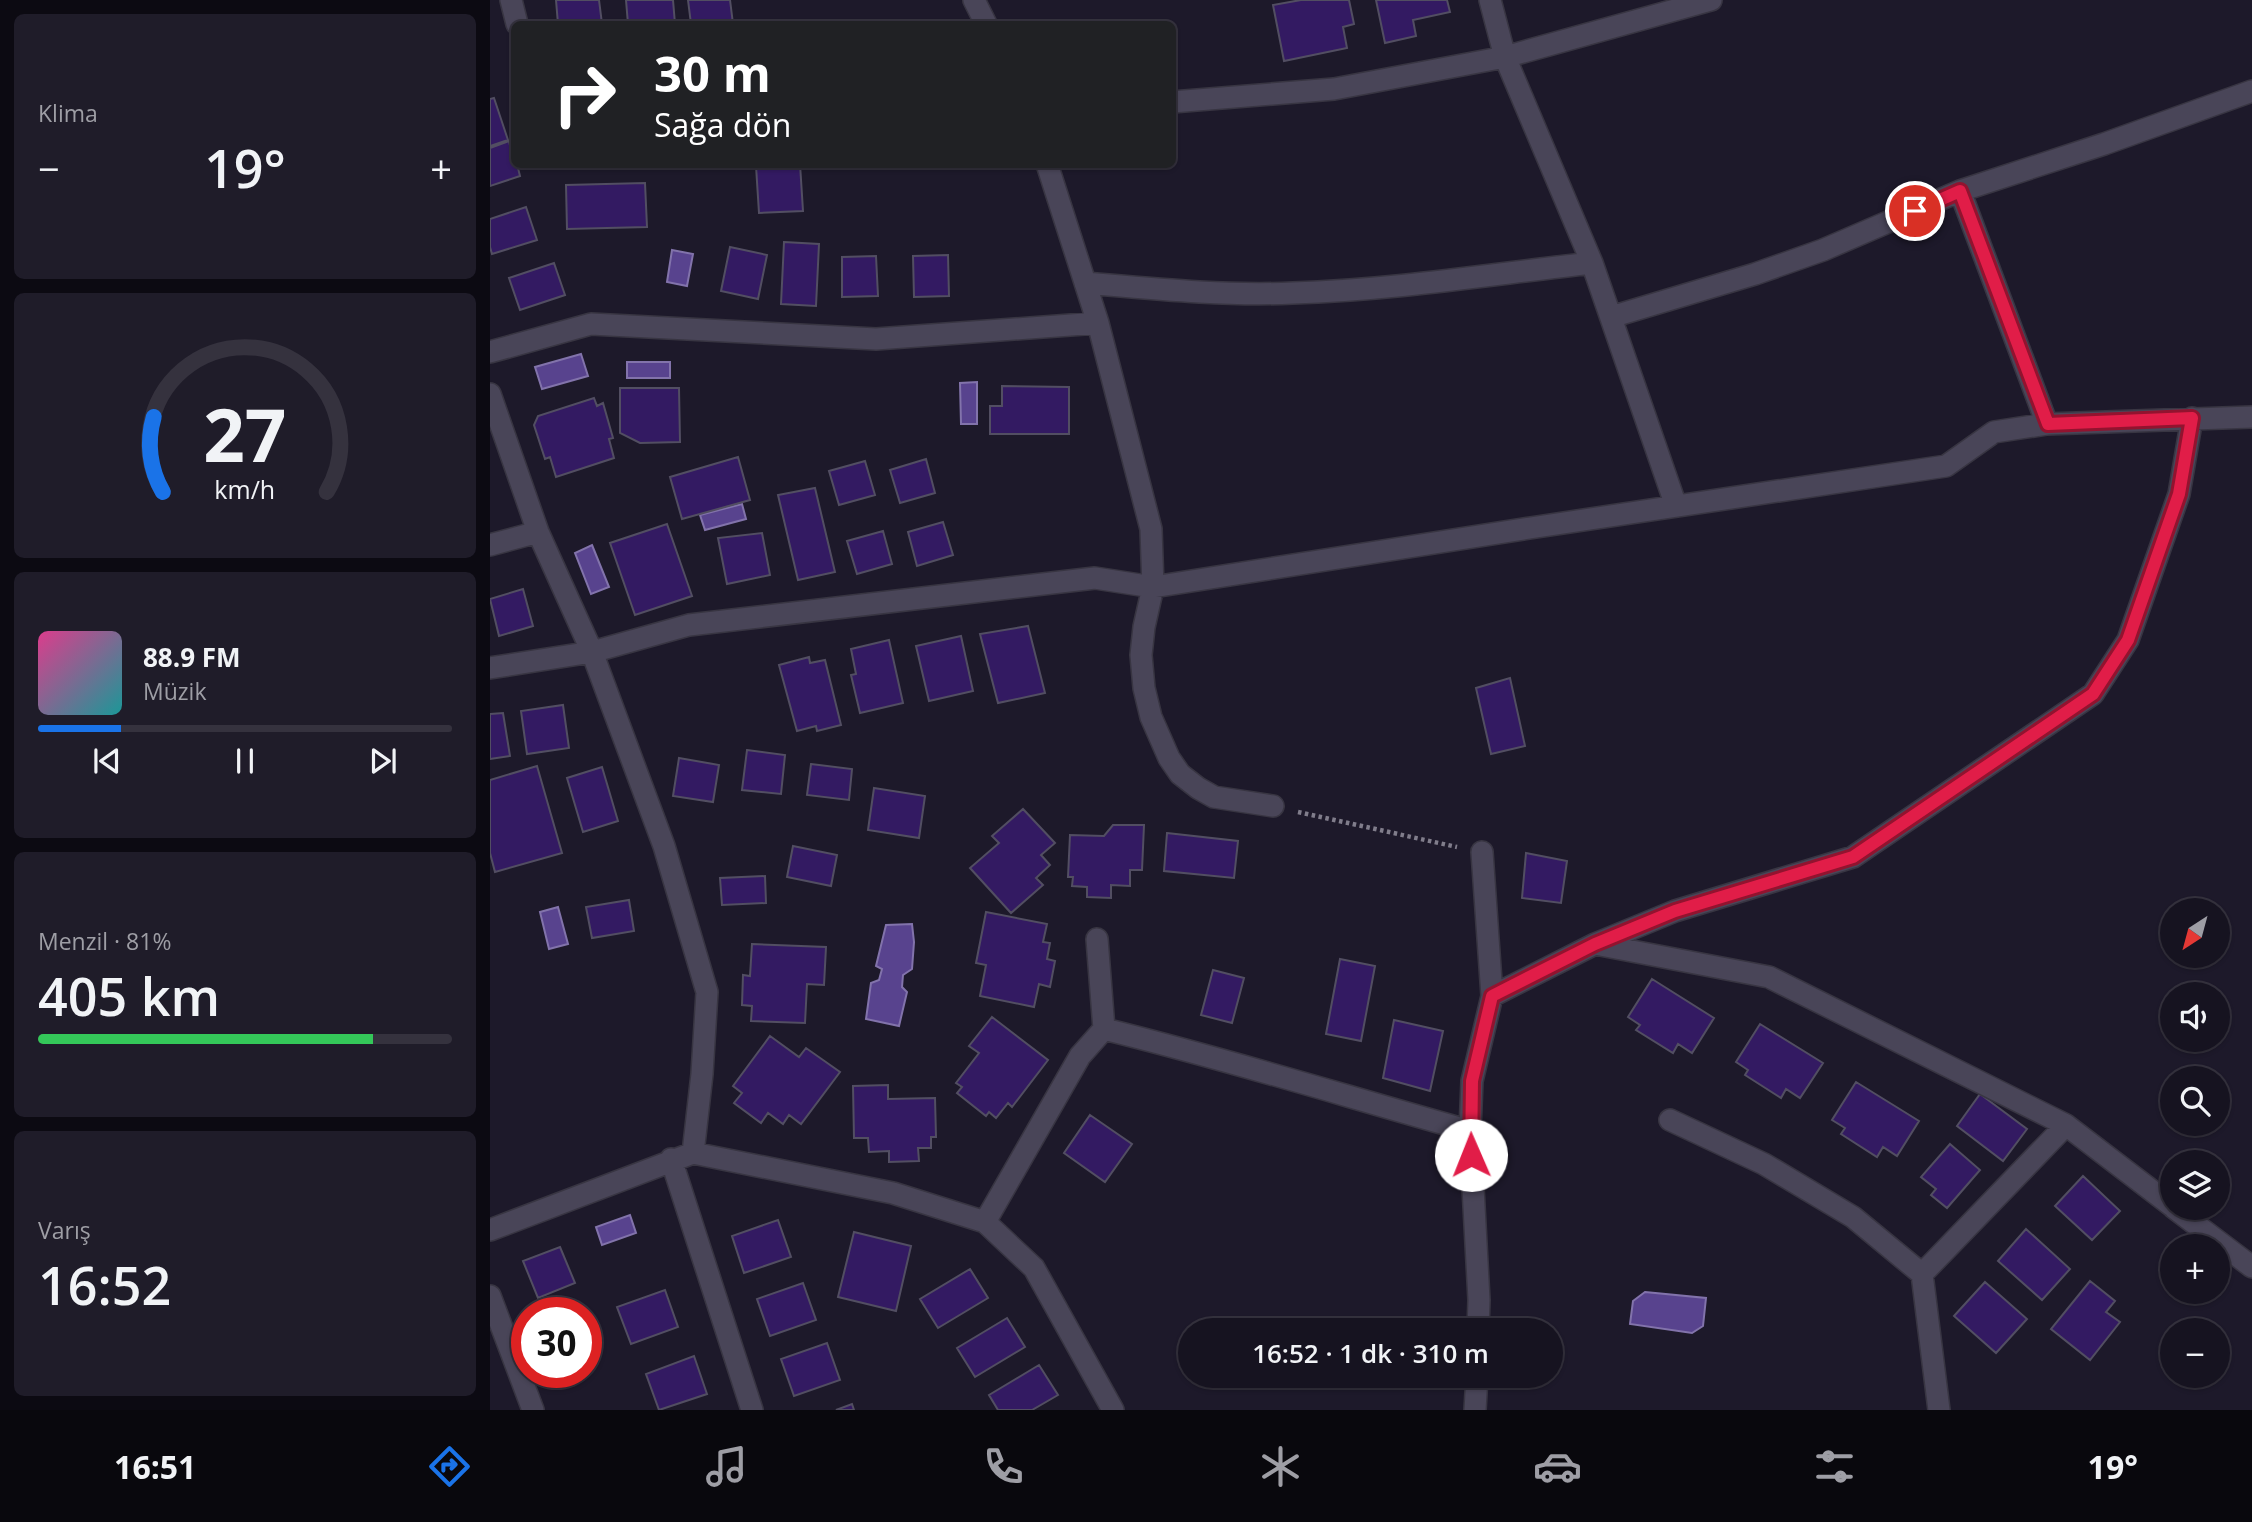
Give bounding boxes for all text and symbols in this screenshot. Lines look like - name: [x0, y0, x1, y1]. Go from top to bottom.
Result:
- text: 30 m: [654, 40, 771, 106]
- icon: right: [539, 49, 630, 140]
- text: Klima: [38, 97, 98, 129]
- text: Sağa dön: [654, 103, 791, 146]
- text: 19°: [204, 132, 286, 203]
- text: −: [38, 142, 60, 194]
- text: +: [430, 142, 452, 194]
- pin: [1885, 181, 1945, 241]
- icon: arrive: [1896, 192, 1934, 230]
- text: 27: [203, 384, 287, 483]
- text: km/h: [215, 472, 275, 506]
- text: 88.9 FM: [143, 639, 241, 675]
- text: Müzik: [143, 675, 206, 707]
- icon: previous: [88, 742, 126, 780]
- icon: pause: [226, 742, 264, 780]
- icon: next: [364, 742, 402, 780]
- north arrow: [2160, 898, 2230, 968]
- map controls: [2160, 898, 2230, 1388]
- text: Menzil · 81%: [38, 925, 171, 957]
- text: 405 km: [38, 960, 220, 1031]
- button: sound: [2160, 982, 2230, 1052]
- button: search: [2160, 1066, 2230, 1136]
- position arrow: [1434, 1118, 1508, 1192]
- button: layers: [2160, 1150, 2230, 1220]
- text: Varış: [38, 1214, 91, 1246]
- button: +: [2160, 1234, 2230, 1304]
- text: 16:52: [38, 1249, 171, 1320]
- speed limit sign: 30: [511, 1297, 602, 1388]
- button: −: [2160, 1318, 2230, 1388]
- text: 16:52 · 1 dk · 310 m: [1252, 1335, 1489, 1371]
- icon: directions: [425, 1442, 474, 1491]
- icon: music: [702, 1442, 751, 1491]
- icon: phone: [979, 1442, 1028, 1491]
- icon: climate: [1256, 1442, 1305, 1491]
- icon: car: [1533, 1442, 1582, 1491]
- icon: filters: [1810, 1442, 1859, 1491]
- text: 16:51: [114, 1445, 196, 1488]
- text: 19°: [2088, 1445, 2138, 1488]

